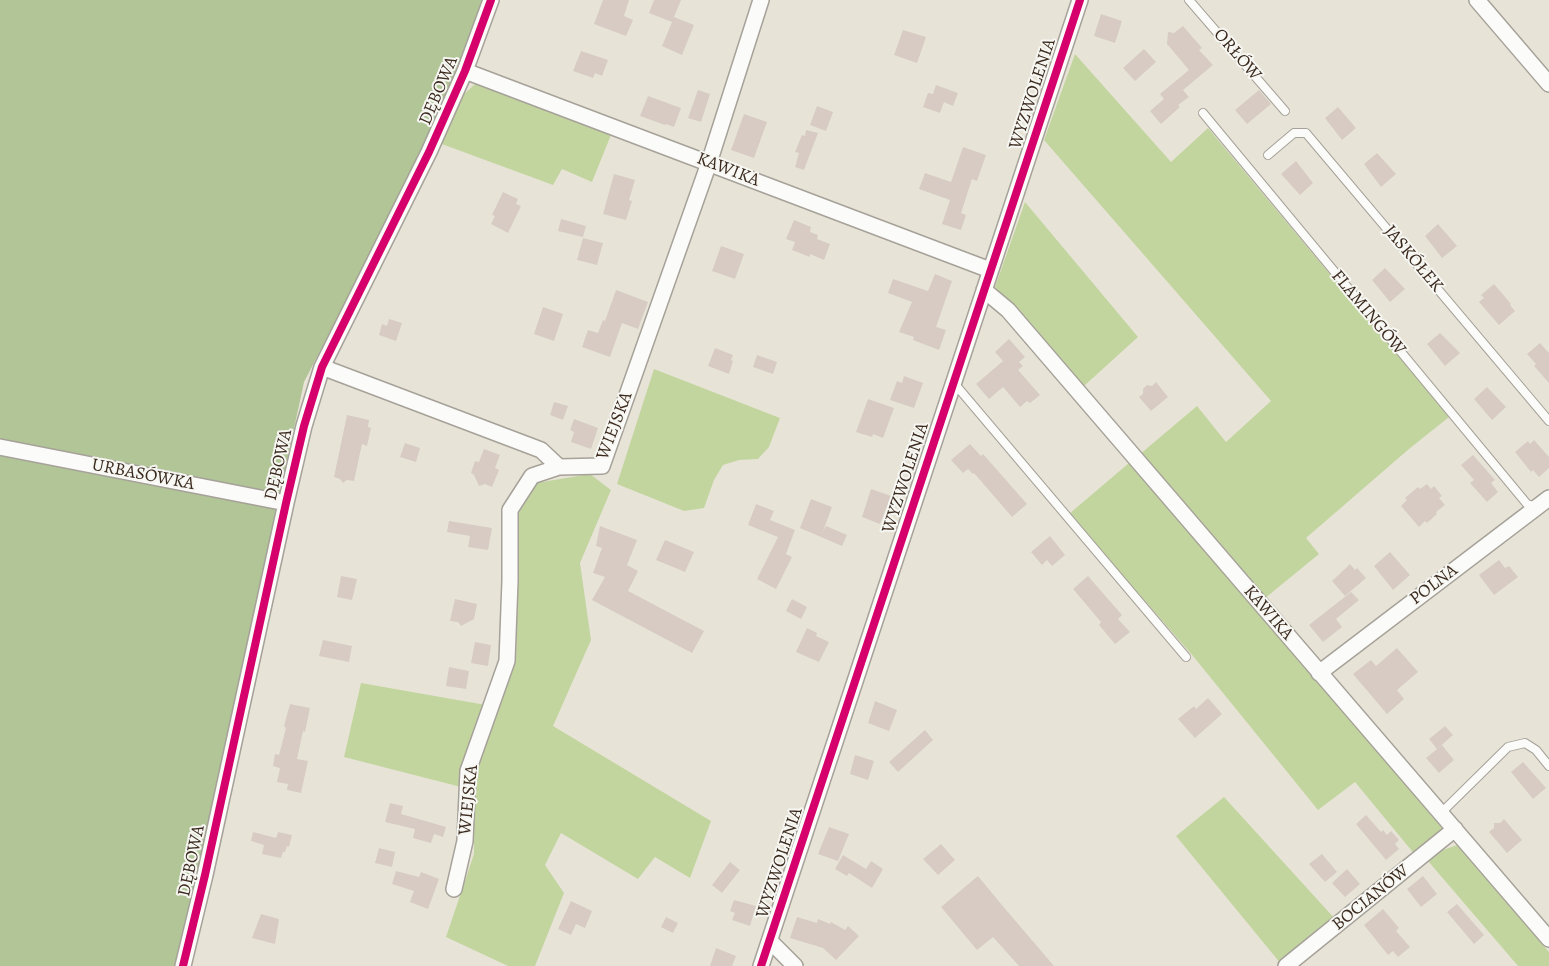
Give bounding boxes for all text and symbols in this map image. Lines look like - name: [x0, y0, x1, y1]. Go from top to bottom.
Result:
- street label: ORŁÓW: [1208, 24, 1266, 86]
- street label: WYZWOLENIA: [1005, 36, 1061, 152]
- street label: DĘBOWA: [415, 53, 463, 129]
- street label: KAWIKA: [694, 148, 762, 192]
- street label: JASKÓŁEK: [1379, 221, 1447, 297]
- street label: FLAMINGÓW: [1326, 266, 1410, 360]
- street label: WIEJSKA: [592, 389, 638, 463]
- street label: WYZWOLENIA: [878, 420, 934, 536]
- street label: DĘBOWA: [260, 427, 298, 503]
- street label: URBASÓWKA: [90, 454, 196, 496]
- street label: POLNA: [1406, 560, 1462, 610]
- street label: KAWIKA: [1238, 581, 1298, 645]
- street label: WIEJSKA: [455, 764, 483, 836]
- street label: WYZWOLENIA: [752, 805, 808, 921]
- street label: DĘBOWA: [174, 823, 210, 899]
- street label: BOCIANÓW: [1328, 860, 1414, 936]

